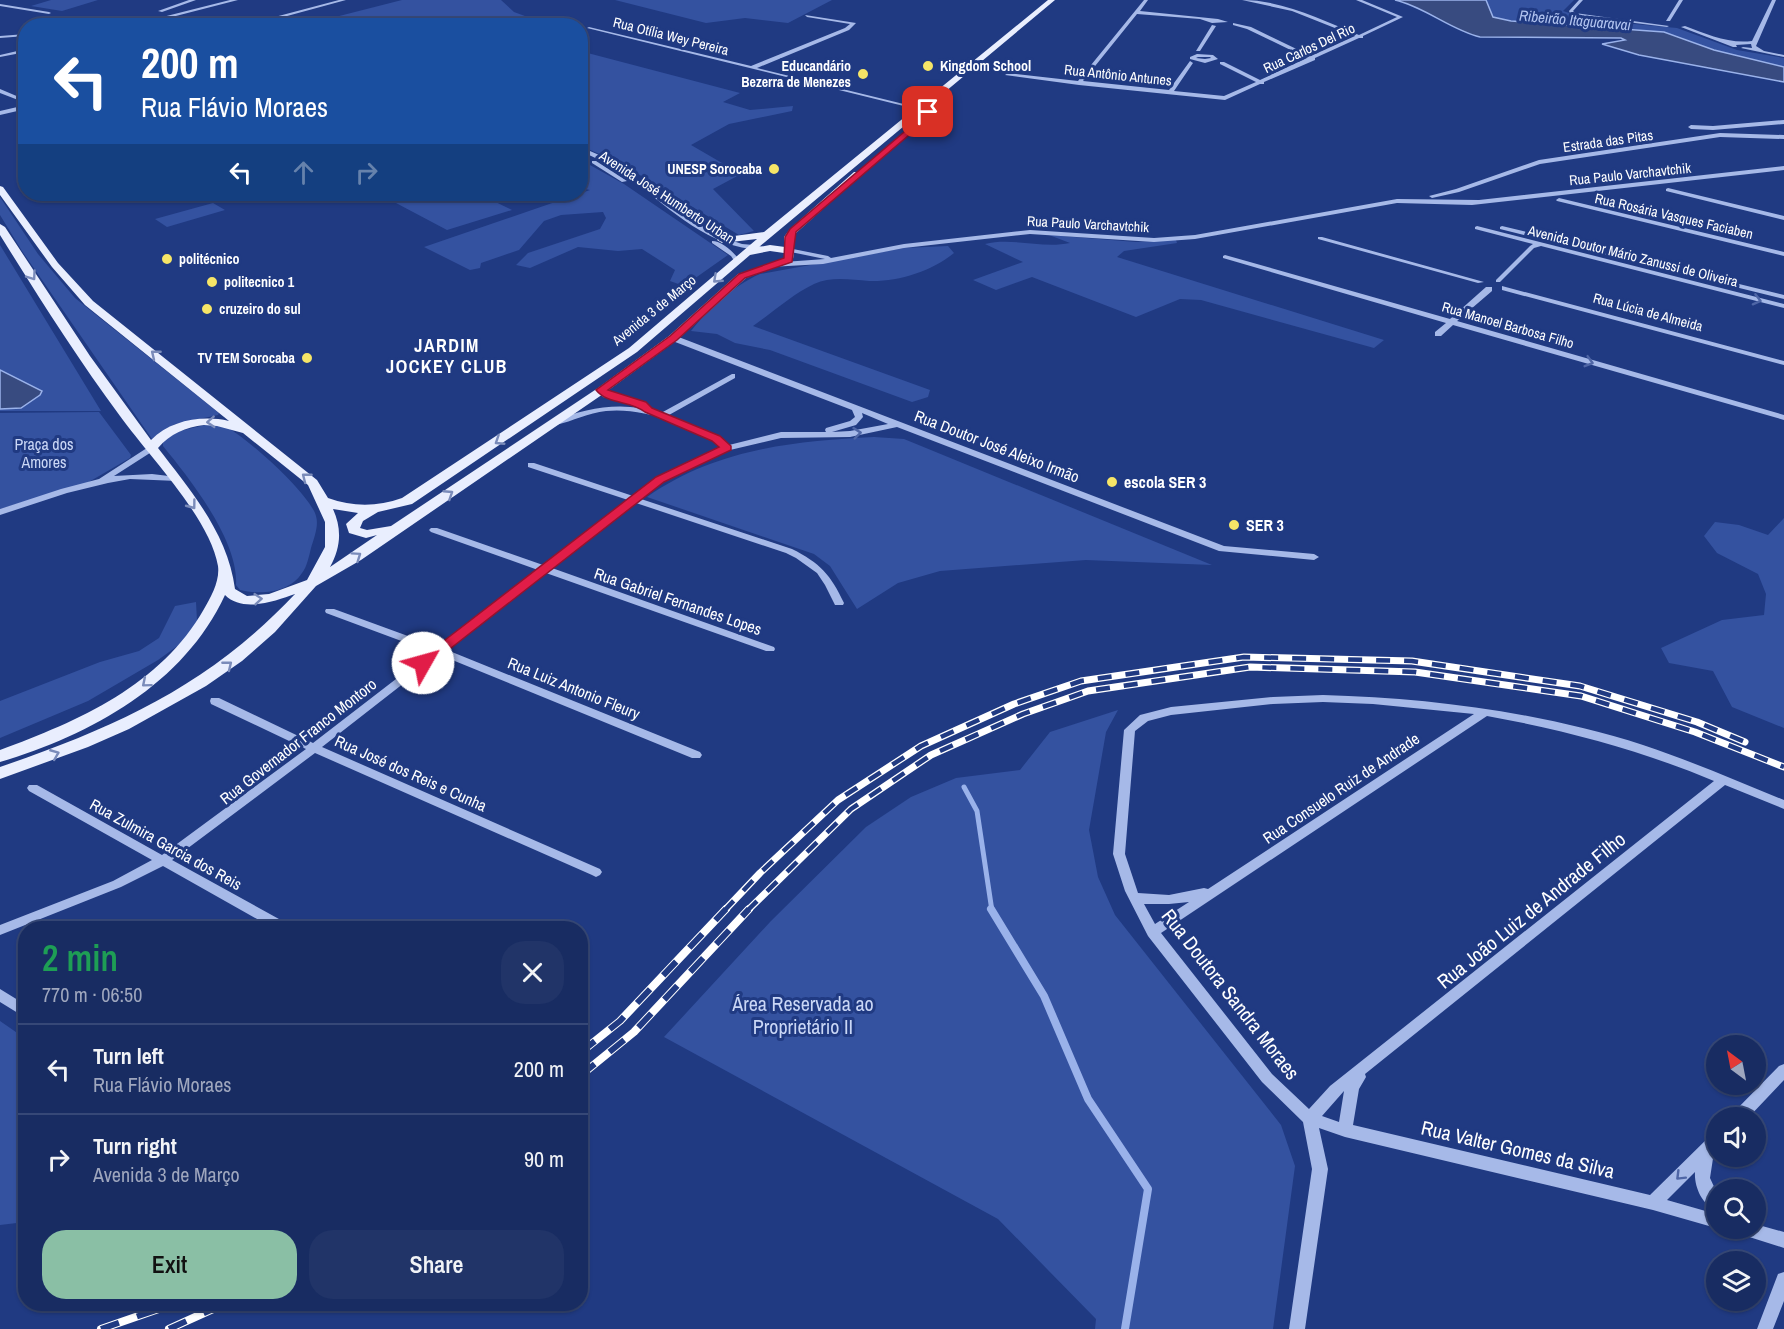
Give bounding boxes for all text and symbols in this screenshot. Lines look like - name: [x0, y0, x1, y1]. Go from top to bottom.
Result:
- water label: Ribeirão Itaguaravai: [1518, 5, 1632, 35]
- street label: Rua Otília Wey Pereira: [611, 13, 731, 59]
- street label: Rua Carlos Del Rio: [1260, 19, 1358, 77]
- text: 200 m: [141, 35, 239, 91]
- icon: left: [42, 42, 120, 120]
- place label: Educandário Bezerra de Menezes: [741, 57, 851, 91]
- place label: Kingdom School: [940, 57, 1031, 75]
- marker: Kingdom School: [921, 59, 935, 73]
- street label: Rua Antônio Antunes: [1063, 60, 1173, 90]
- marker: Educandário Bezerra de Menezes: [856, 67, 870, 81]
- pin: [902, 86, 953, 137]
- text: Rua Flávio Moraes: [141, 89, 328, 125]
- icon: arrive: [911, 95, 944, 128]
- street label: Estrada das Pitas: [1562, 126, 1654, 156]
- street label: Avenida José Humberto Urban: [595, 146, 738, 247]
- icon: left: [224, 156, 257, 189]
- icon: ahead: [287, 156, 320, 189]
- icon: right: [350, 156, 383, 189]
- street label: Rua Paulo Varchavtchik: [1568, 159, 1692, 189]
- place label: UNESP Sorocaba: [667, 160, 763, 178]
- marker: UNESP Sorocaba: [767, 162, 781, 176]
- street label: Rua Rosária Vasques Faciaben: [1593, 189, 1755, 243]
- street label: Rua Paulo Varchavtchik: [1026, 212, 1150, 236]
- street label: Avenida Doutor Mário Zanussi de Oliveira: [1525, 221, 1740, 291]
- place label: politécnico: [179, 250, 240, 268]
- marker: politécnico: [160, 252, 174, 266]
- one-way arrow: [25, 270, 36, 281]
- street label: Avenida 3 de Março: [608, 271, 700, 350]
- one-way arrow: [713, 272, 724, 283]
- place label: politecnico 1: [224, 273, 295, 291]
- marker: politecnico 1: [205, 275, 219, 289]
- street label: Rua Lúcia de Almeida: [1591, 289, 1705, 335]
- one-way arrow: [1752, 292, 1762, 305]
- street label: Rua Manoel Barbosa Filho: [1440, 298, 1576, 352]
- place label: cruzeiro do sul: [219, 300, 301, 318]
- marker: cruzeiro do sul: [200, 302, 214, 316]
- district label: JARDIM JOCKEY CLUB: [386, 333, 508, 379]
- place label: TV TEM Sorocaba: [197, 349, 296, 367]
- one-way arrow: [151, 350, 162, 361]
- marker: TV TEM Sorocaba: [300, 351, 314, 365]
- one-way arrow: [1583, 355, 1594, 367]
- street label: Rua Doutor José Aleixo Irmão: [911, 404, 1083, 488]
- one-way arrow: [206, 415, 215, 428]
- one-way arrow: [853, 427, 862, 440]
- park label: Praça dos Amores: [14, 433, 74, 473]
- one-way arrow: [495, 433, 505, 445]
- place label: escola SER 3: [1124, 471, 1206, 493]
- one-way arrow: [302, 474, 313, 485]
- marker: escola SER 3: [1105, 475, 1119, 489]
- one-way arrow: [443, 489, 453, 501]
- one-way arrow: [185, 498, 196, 509]
- place label: SER 3: [1246, 514, 1284, 536]
- marker: SER 3: [1227, 518, 1241, 532]
- one-way arrow: [351, 552, 362, 563]
- street label: Rua Gabriel Fernandes Lopes: [591, 562, 765, 640]
- one-way arrow: [254, 593, 263, 606]
- position arrow: [391, 631, 455, 695]
- street label: Rua Luiz Antonio Fleury: [505, 651, 644, 725]
- one-way arrow: [221, 661, 232, 672]
- street label: Rua Governador Franco Montoro: [215, 673, 381, 809]
- one-way arrow: [142, 676, 153, 687]
- street label: Rua Consuelo Ruiz de Andrade: [1258, 727, 1424, 849]
- street label: Rua José dos Reis e Cunha: [332, 730, 491, 817]
- one-way arrow: [49, 749, 60, 761]
- street label: Rua Zulmira Garcia dos Reis: [86, 793, 246, 895]
- street label: Rua João Luiz de Andrade Filho: [1431, 825, 1631, 995]
- street label: Rua Doutora Sandra Moraes: [1156, 903, 1306, 1085]
- text: 2 min: [42, 934, 118, 982]
- button: close: [501, 941, 564, 1004]
- text: 770 m · 06:50: [42, 981, 142, 1008]
- park label: Área Reservada ao Proprietário II: [731, 990, 874, 1040]
- north arrow: [1706, 1035, 1766, 1095]
- map controls: [1706, 1035, 1766, 1311]
- text: Turn left: [93, 1041, 164, 1071]
- icon: left: [42, 1053, 75, 1086]
- text: 200 m: [514, 1054, 564, 1084]
- text: Rua Flávio Moraes: [93, 1071, 232, 1098]
- button: sound: [1706, 1107, 1766, 1167]
- street label: Rua Valter Gomes da Silva: [1419, 1114, 1617, 1184]
- text: Turn right: [93, 1131, 177, 1161]
- icon: right: [42, 1143, 75, 1176]
- text: 90 m: [524, 1144, 564, 1174]
- text: Avenida 3 de Março: [93, 1161, 240, 1188]
- one-way arrow: [1676, 1170, 1687, 1180]
- button: search: [1706, 1179, 1766, 1239]
- button: Exit: [42, 1230, 297, 1299]
- button: Share: [309, 1230, 564, 1299]
- button: layers: [1706, 1251, 1766, 1311]

